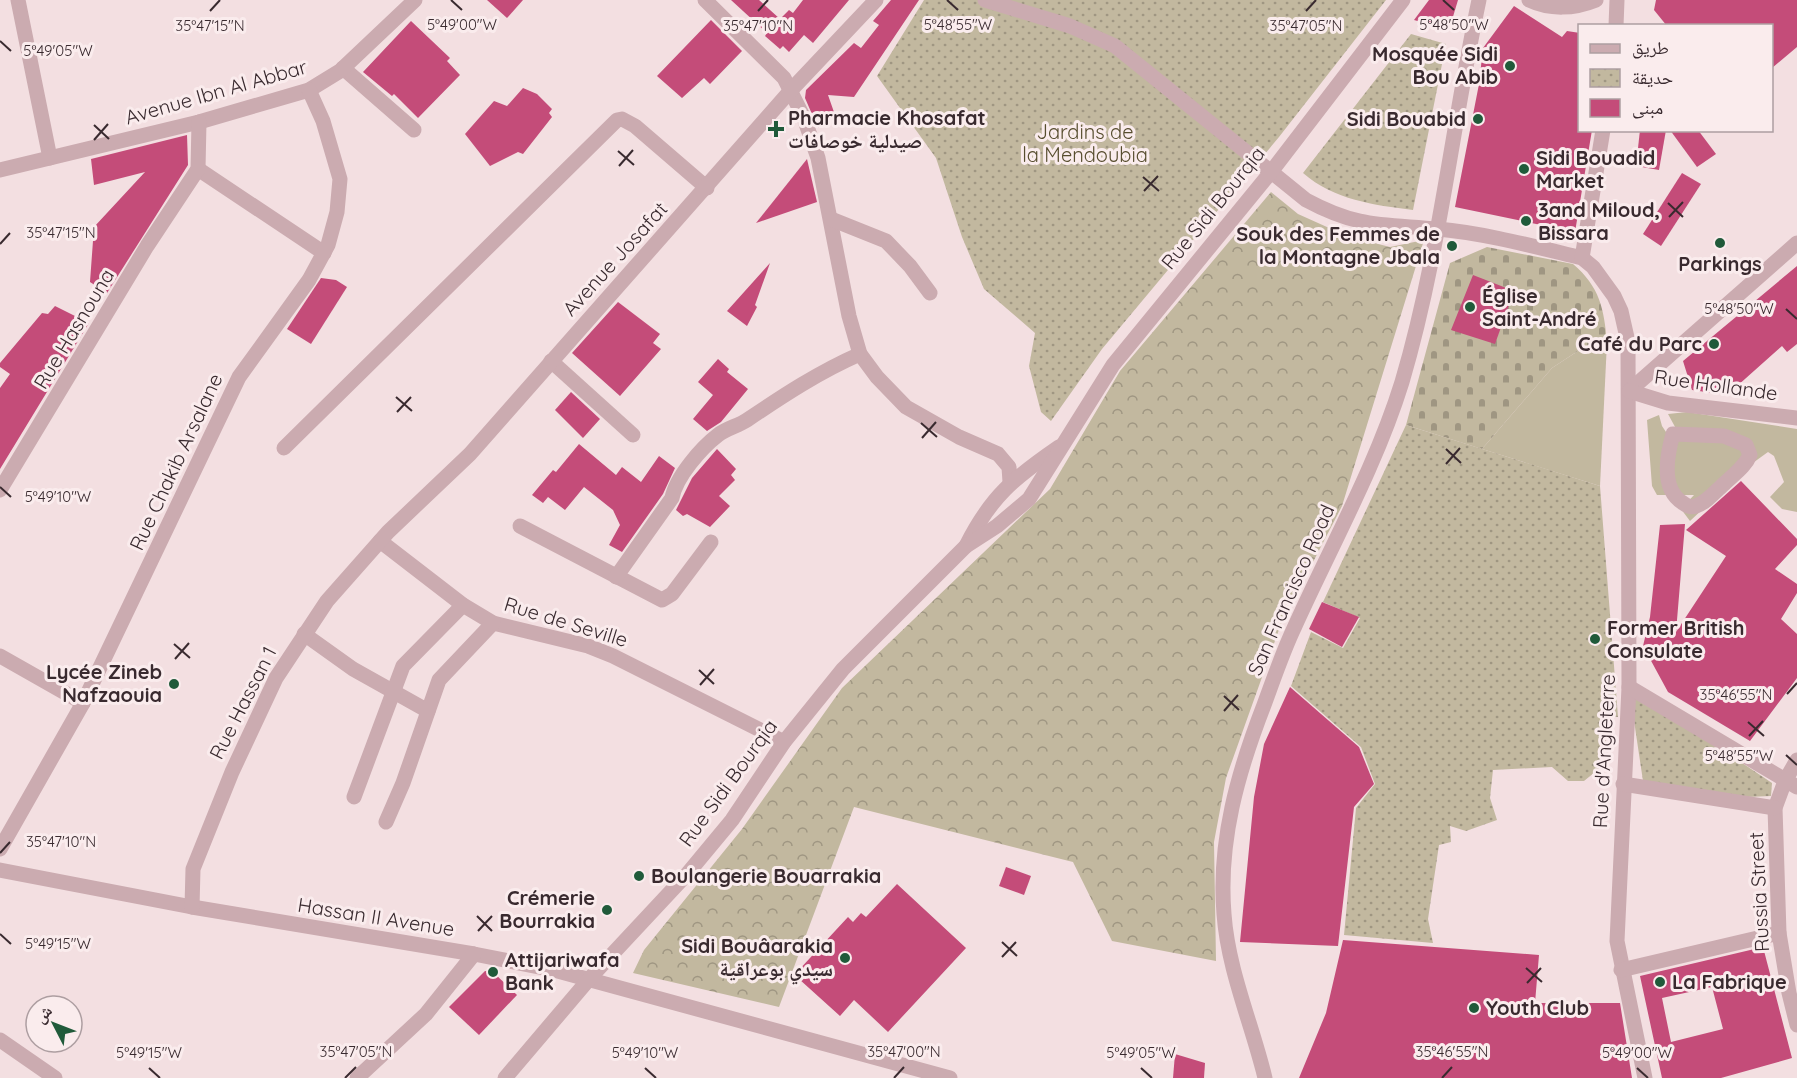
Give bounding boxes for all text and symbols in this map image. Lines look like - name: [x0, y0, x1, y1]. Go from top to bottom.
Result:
- text: 5°49'00"W: [427, 15, 498, 34]
- text: 5°48'55"W: [924, 15, 993, 34]
- text: 5°48'50"W: [1419, 15, 1489, 34]
- text: 35°47'15"N: [175, 16, 245, 35]
- text: 35°47'10"N: [723, 16, 793, 35]
- text: 35°47'05"N: [1270, 16, 1342, 35]
- legend: [1578, 24, 1773, 132]
- text: طريق: [1632, 36, 1669, 59]
- text: 5°49'05"W: [23, 41, 93, 60]
- place label: Mosquée Sidi Bou Abib: [1372, 41, 1498, 89]
- street label: Avenue Ibn Al Abbar: [122, 54, 310, 129]
- marker: Mosquée Sidi Bou Abib: [1503, 59, 1517, 73]
- text: حديقة: [1632, 66, 1673, 89]
- text: مبنى: [1632, 96, 1663, 119]
- place label: Pharmacie Khosafat صيدلية خوصافات: [788, 105, 986, 153]
- place label: Sidi Bouabid: [1347, 106, 1466, 131]
- marker: Sidi Bouabid: [1471, 112, 1485, 126]
- park label: Jardins de la Mendoubia: [1022, 119, 1148, 167]
- marker: Pharmacie Khosafat صيدلية خوصافات: [769, 122, 783, 136]
- street label: Rue Sidi Bourqia: [1155, 141, 1270, 274]
- place label: Sidi Bouadid Market: [1536, 145, 1655, 193]
- marker: Sidi Bouadid Market: [1517, 162, 1531, 176]
- street label: Avenue Josafat: [557, 196, 673, 321]
- place label: 3and Miloud, Bissara: [1538, 197, 1660, 245]
- marker: 3and Miloud, Bissara: [1519, 214, 1533, 228]
- place label: Souk des Femmes de la Montagne Jbala: [1236, 221, 1440, 269]
- text: 35°47'15"N: [26, 223, 96, 242]
- marker: Parkings: [1713, 236, 1727, 250]
- marker: Souk des Femmes de la Montagne Jbala: [1445, 239, 1459, 253]
- place label: Parkings: [1678, 251, 1762, 276]
- street label: Rue Hasnouna: [28, 264, 119, 393]
- place label: Église Saint-André: [1482, 283, 1597, 331]
- text: 5°48'50"W: [1704, 299, 1774, 318]
- marker: Église Saint-André: [1463, 300, 1477, 314]
- place label: Café du Parc: [1578, 331, 1702, 356]
- marker: Café du Parc: [1707, 337, 1721, 351]
- street label: Rue Hollande: [1653, 363, 1779, 406]
- street label: Rue Chakib Arsalane: [124, 369, 228, 554]
- text: 5°49'10"W: [25, 487, 92, 506]
- street label: San Francisco Road: [1242, 501, 1339, 679]
- street label: Rue de Seville: [501, 591, 631, 652]
- place label: Former British Consulate: [1607, 615, 1744, 663]
- marker: Former British Consulate: [1588, 632, 1602, 646]
- street label: Rue Hassan 1: [203, 642, 282, 763]
- place label: Lycée Zineb Nafzaouia: [46, 659, 162, 707]
- street label: Rue d'Angleterre: [1587, 673, 1620, 829]
- marker: Lycée Zineb Nafzaouia: [167, 677, 181, 691]
- text: 35°46'55"N: [1700, 685, 1772, 704]
- street label: Rue Sidi Bourqia: [673, 714, 782, 851]
- text: 5°48'55"W: [1705, 746, 1774, 765]
- street label: Russia Street: [1743, 831, 1774, 953]
- text: 35°47'10"N: [26, 832, 96, 851]
- place label: Boulangerie Bouarrakia: [651, 863, 881, 888]
- marker: Boulangerie Bouarrakia: [632, 869, 646, 883]
- place label: Crémerie Bourrakia: [499, 885, 595, 933]
- street label: Hassan II Avenue: [296, 892, 456, 941]
- marker: Crémerie Bourrakia: [600, 903, 614, 917]
- place label: Sidi Bouâarakia سيدي بوعراقية: [681, 933, 833, 985]
- text: 5°49'15"W: [25, 934, 91, 953]
- place label: Attijariwafa Bank: [505, 947, 620, 995]
- marker: Sidi Bouâarakia سيدي بوعراقية: [838, 951, 852, 965]
- marker: Attijariwafa Bank: [486, 965, 500, 979]
- place label: La Fabrique: [1672, 969, 1787, 994]
- marker: La Fabrique: [1653, 975, 1667, 989]
- north arrow: [24, 994, 84, 1054]
- place label: Youth Club: [1486, 995, 1589, 1020]
- text: ش: [30, 1001, 56, 1027]
- marker: Youth Club: [1467, 1001, 1481, 1015]
- text: 35°47'05"N: [320, 1042, 392, 1061]
- text: 35°47'00"N: [867, 1042, 941, 1061]
- text: 35°46'55"N: [1416, 1042, 1488, 1061]
- text: 5°49'15"W: [116, 1043, 182, 1062]
- text: 5°49'10"W: [612, 1043, 679, 1062]
- text: 5°49'05"W: [1106, 1043, 1176, 1062]
- text: 5°49'00"W: [1602, 1043, 1673, 1062]

